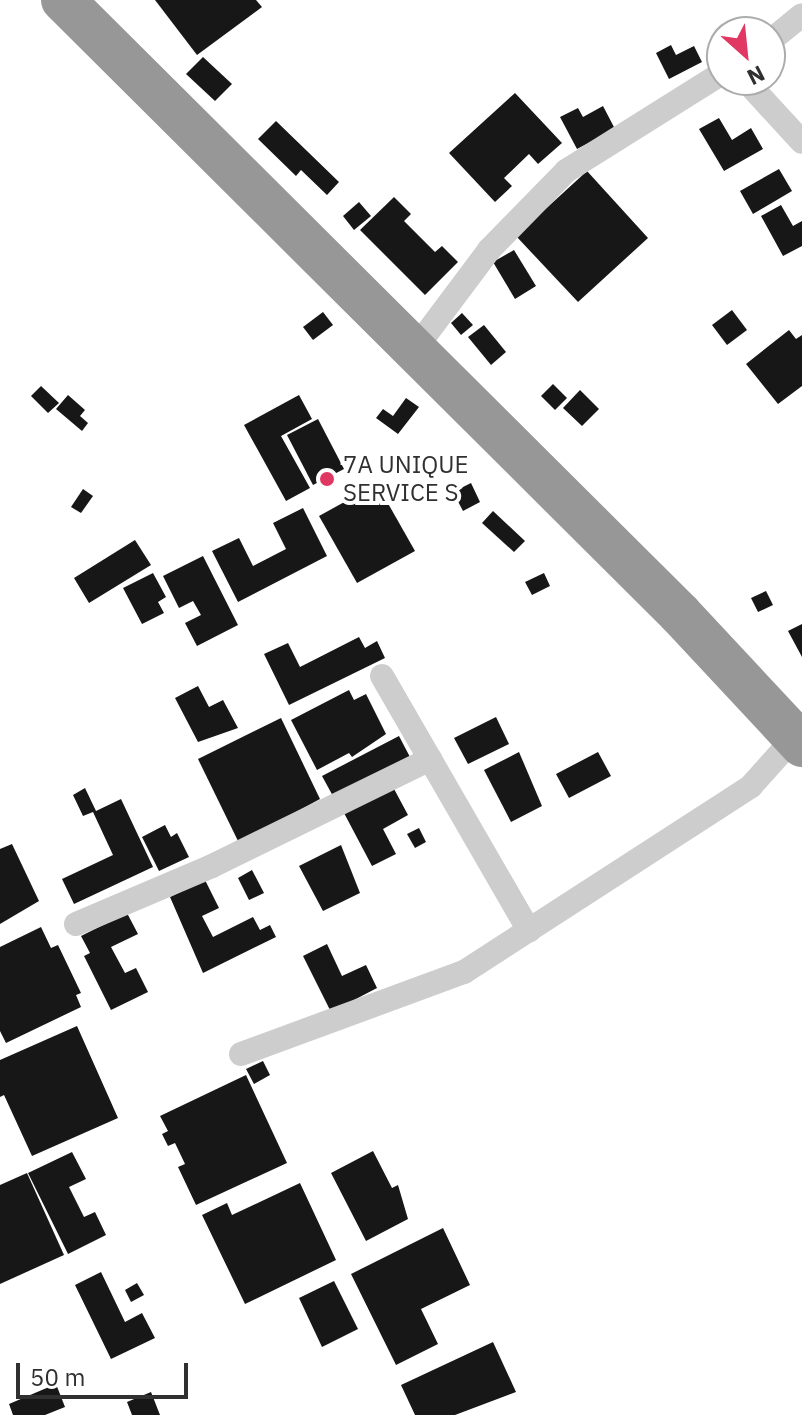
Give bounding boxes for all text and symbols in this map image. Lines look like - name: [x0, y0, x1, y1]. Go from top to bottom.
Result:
- north arrow: [706, 16, 786, 96]
- text: N: [743, 60, 770, 93]
- place label: 7A UNIQUE SERVICE S: [343, 451, 469, 507]
- marker: 7A UNIQUE SERVICE S: [318, 470, 336, 488]
- scale bar: [20, 1347, 192, 1397]
- text: 50 m: [30, 1361, 85, 1393]

